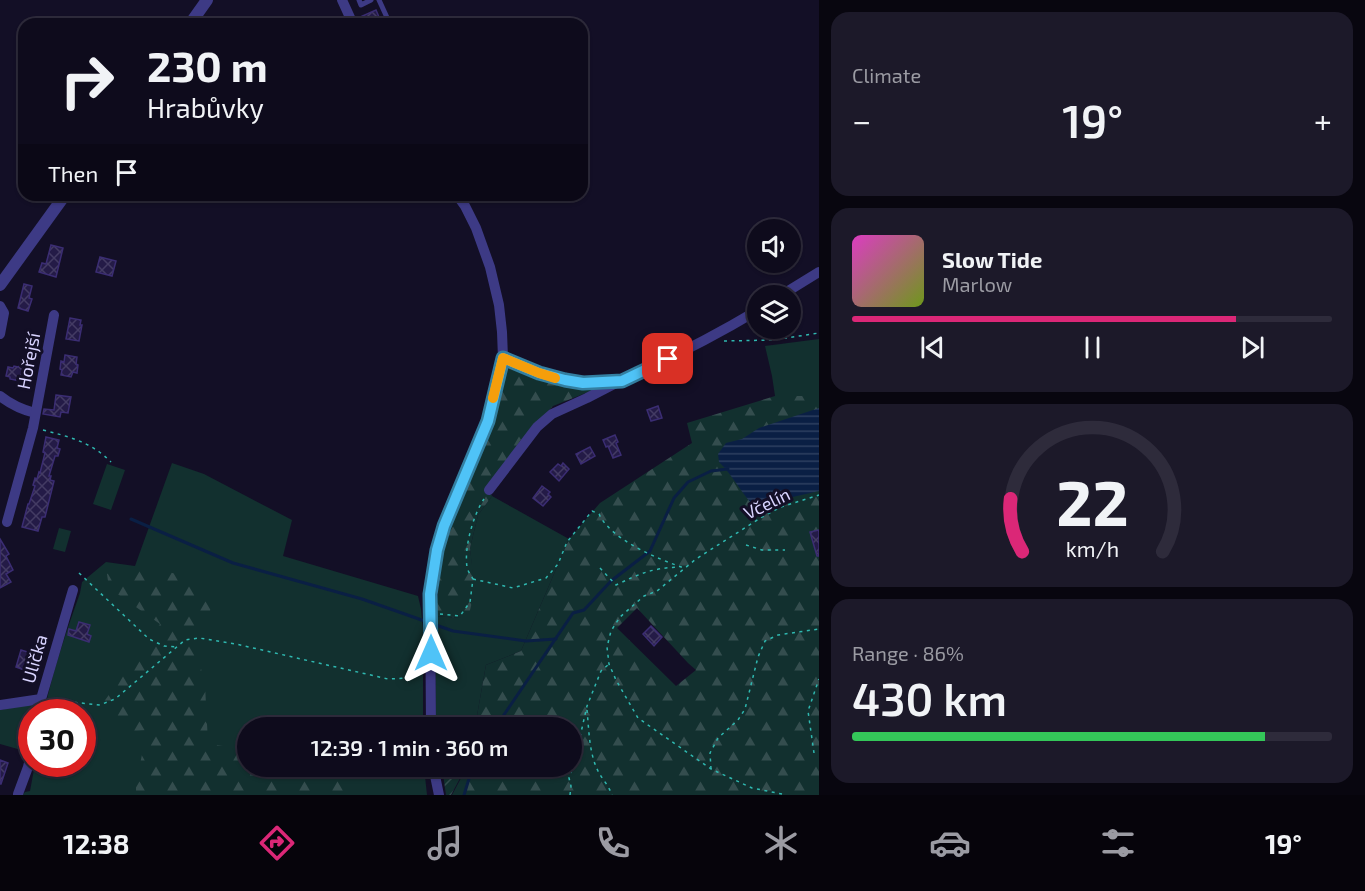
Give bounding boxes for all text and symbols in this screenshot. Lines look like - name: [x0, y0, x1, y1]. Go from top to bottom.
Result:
- text: 230 m: [147, 40, 268, 90]
- icon: right: [48, 42, 126, 120]
- text: Climate: [852, 63, 921, 87]
- text: Hrabůvky: [147, 91, 264, 123]
- text: 19°: [1062, 93, 1123, 147]
- text: −: [852, 100, 871, 140]
- text: +: [1314, 100, 1332, 140]
- icon: arrive: [110, 156, 143, 189]
- text: Then: [48, 160, 98, 186]
- map controls: [747, 219, 801, 339]
- button: sound: [747, 219, 801, 273]
- text: Slow Tide: [942, 246, 1042, 272]
- text: Marlow: [942, 272, 1012, 296]
- button: layers: [747, 285, 801, 339]
- street label: Hořejší: [12, 330, 44, 391]
- icon: previous: [916, 331, 949, 364]
- icon: pause: [1076, 331, 1109, 364]
- icon: next: [1236, 331, 1269, 364]
- pin: [642, 333, 693, 384]
- icon: arrive: [651, 342, 684, 375]
- text: 22: [1056, 465, 1128, 540]
- street label: Včelín: [740, 482, 793, 524]
- text: km/h: [1065, 537, 1119, 562]
- position arrow: [399, 621, 463, 685]
- street label: Ulička: [17, 632, 51, 686]
- text: Range · 86%: [852, 641, 964, 665]
- text: 430 km: [852, 671, 1007, 725]
- speed limit sign: 30: [18, 699, 96, 777]
- text: 12:39 · 1 min · 360 m: [311, 734, 508, 760]
- icon: directions: [256, 822, 298, 864]
- icon: music: [424, 822, 466, 864]
- icon: phone: [592, 822, 634, 864]
- icon: climate: [760, 822, 802, 864]
- icon: car: [929, 822, 971, 864]
- icon: filters: [1097, 822, 1139, 864]
- text: 12:38: [63, 827, 130, 859]
- text: 19°: [1265, 827, 1302, 859]

